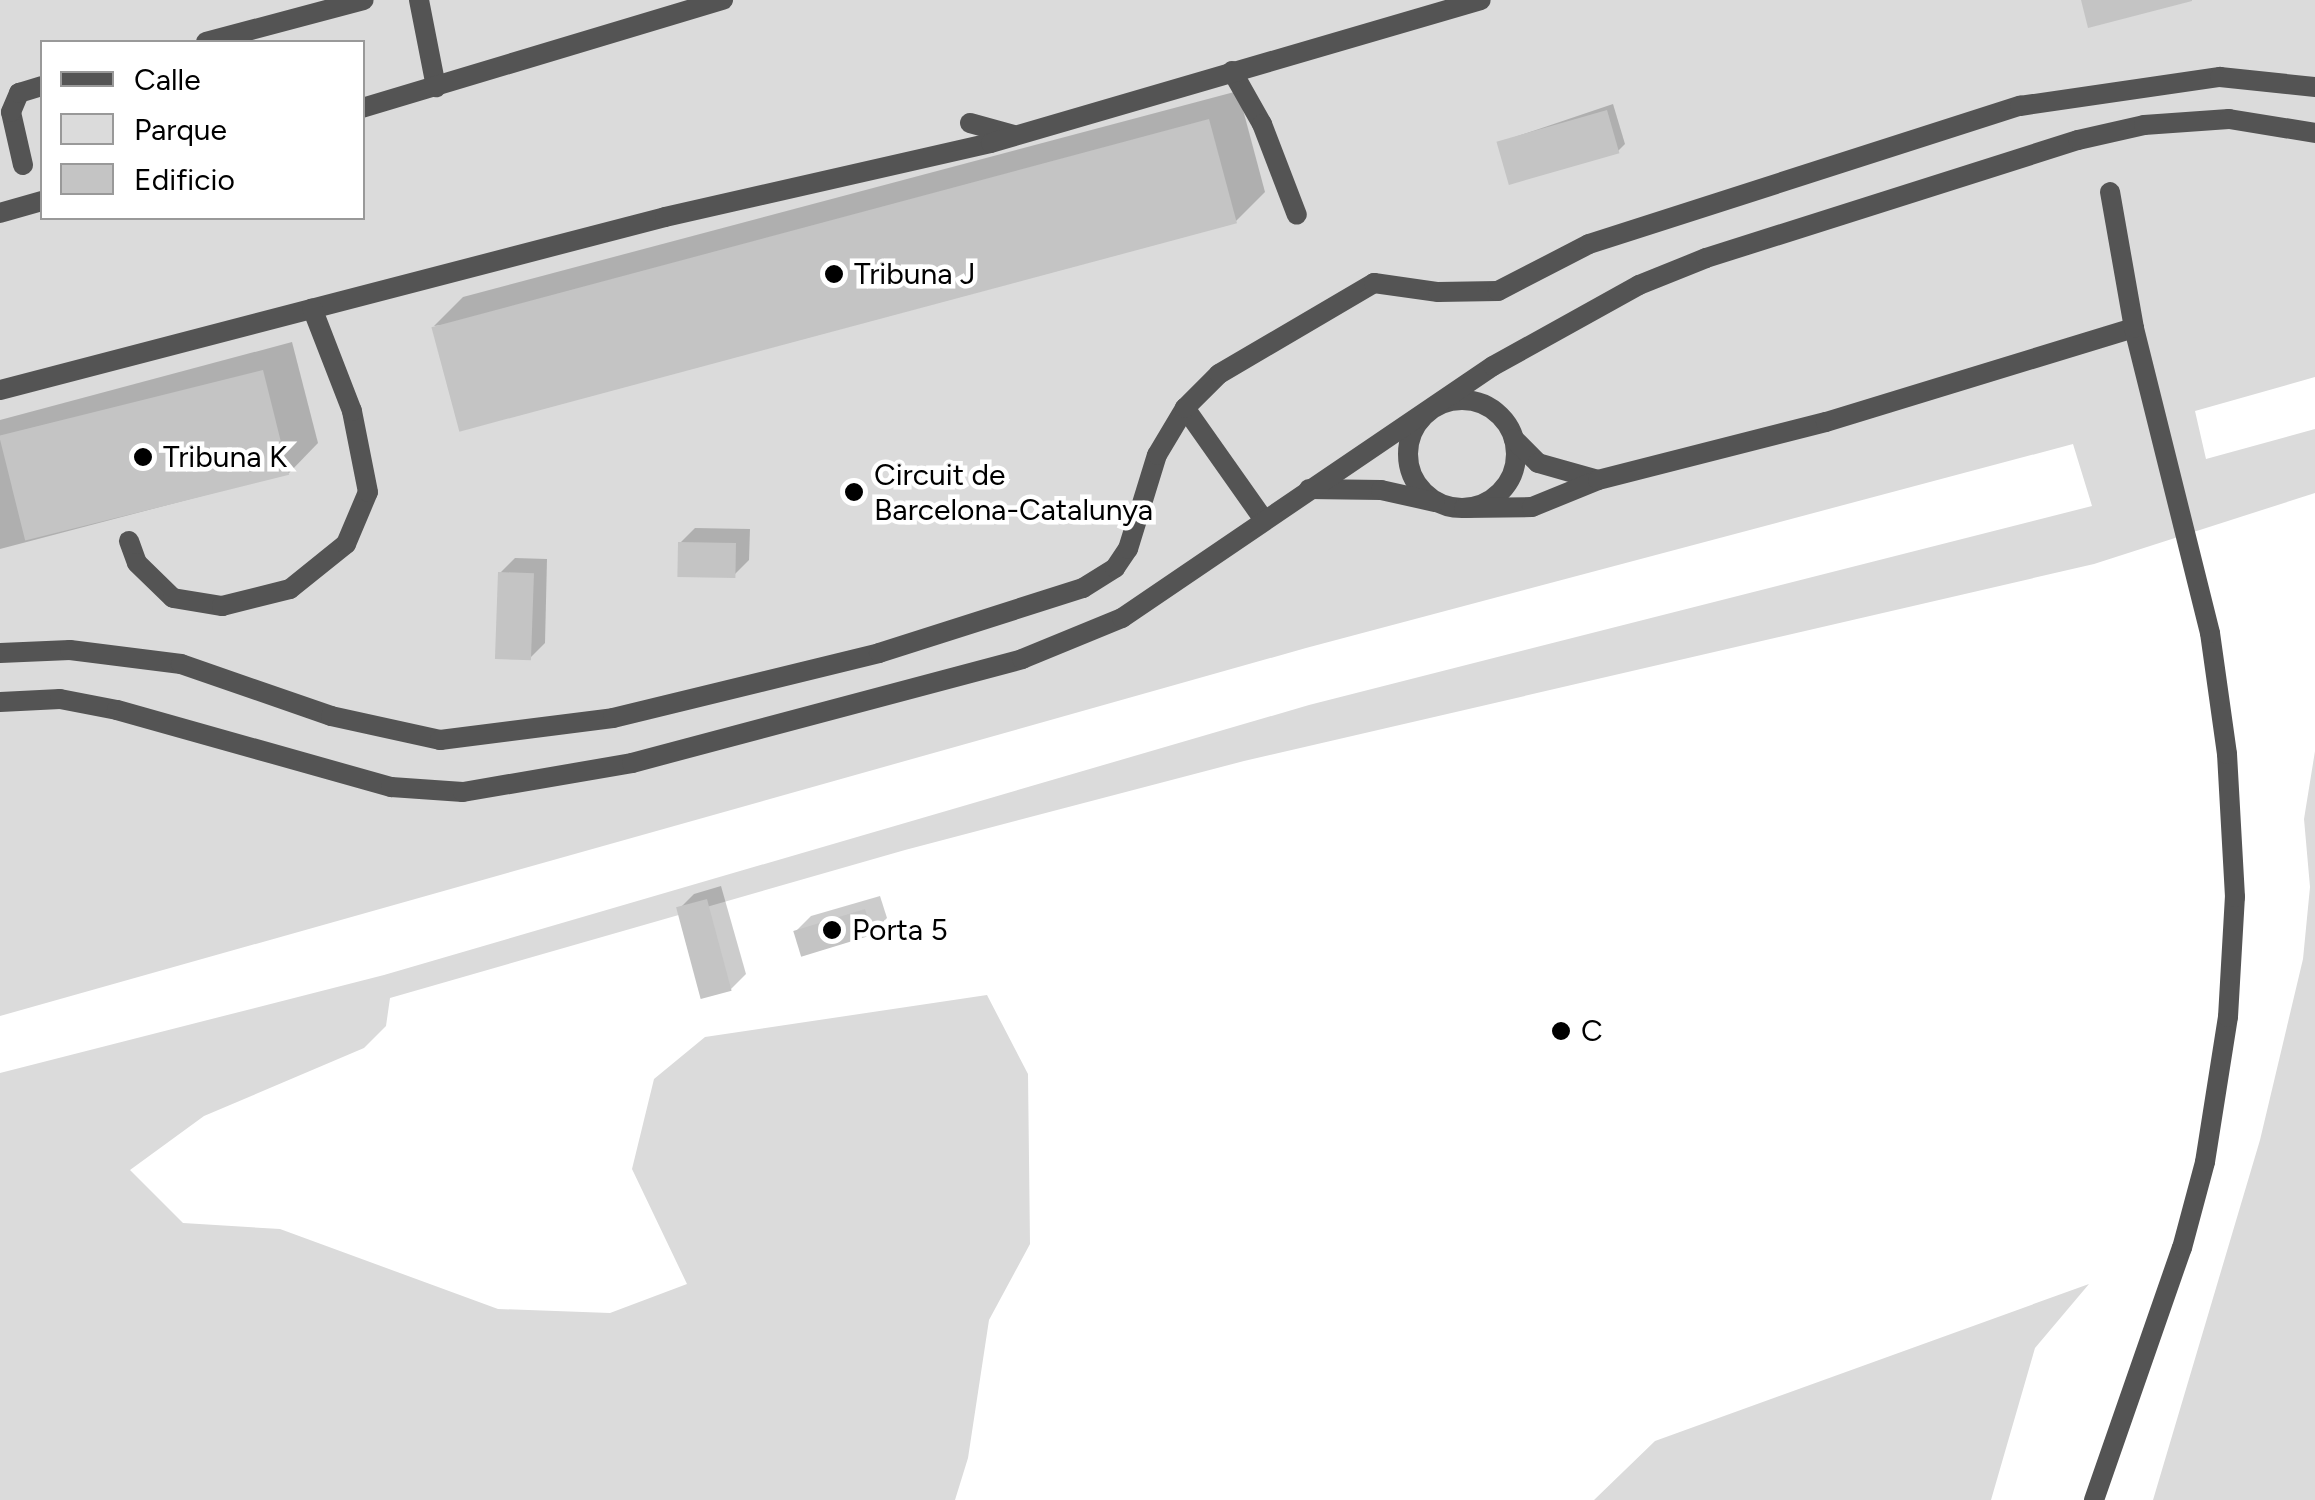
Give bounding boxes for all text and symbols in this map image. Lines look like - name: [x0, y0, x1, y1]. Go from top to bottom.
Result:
- legend: [40, 40, 365, 220]
- text: Calle: [134, 61, 201, 98]
- text: Parque: [134, 111, 227, 148]
- text: Edificio: [134, 161, 235, 198]
- place label: Tribuna J: [854, 256, 975, 292]
- marker: Tribuna J: [823, 263, 845, 285]
- place label: Tribuna K: [163, 439, 287, 475]
- marker: Tribuna K: [132, 446, 154, 468]
- place label: Circuit de Barcelona-Catalunya: [874, 457, 1153, 528]
- marker: Circuit de Barcelona-Catalunya: [843, 481, 865, 503]
- place label: Porta 5: [852, 912, 948, 948]
- marker: Porta 5: [821, 919, 843, 941]
- place label: C: [1581, 1013, 1603, 1049]
- marker: C: [1550, 1020, 1572, 1042]

